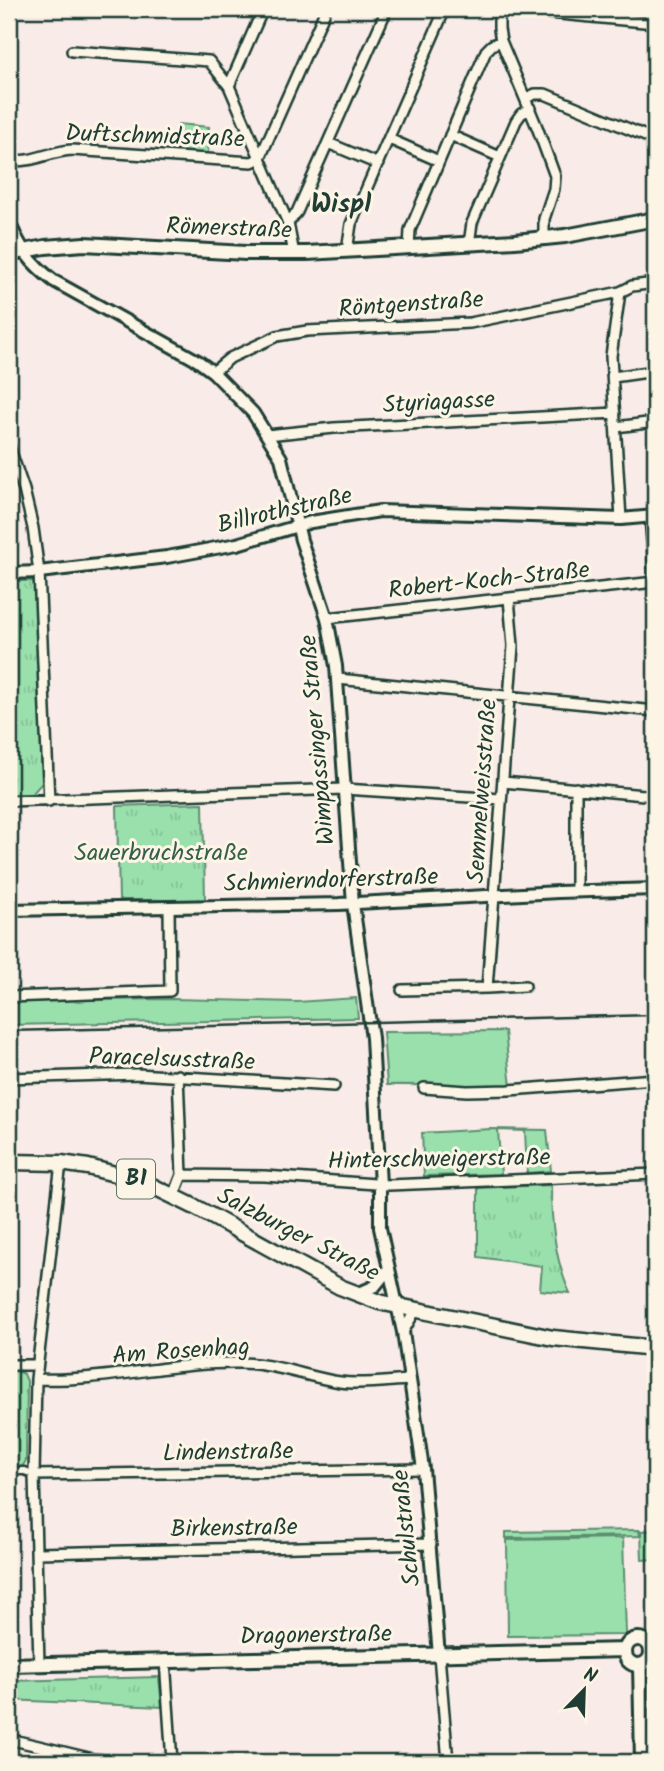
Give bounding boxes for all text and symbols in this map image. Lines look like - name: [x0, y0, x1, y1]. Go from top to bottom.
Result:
- street label: Duftschmidstraße: [65, 114, 246, 160]
- district label: Wispl: [311, 184, 371, 226]
- street label: Römerstraße: [165, 207, 293, 251]
- street label: Röntgenstraße: [337, 280, 485, 330]
- street label: Styriagasse: [382, 381, 496, 425]
- street label: Billrothstraße: [214, 477, 356, 545]
- street label: Robert-Koch-Straße: [386, 551, 592, 611]
- street label: Wimpassinger Straße: [289, 633, 347, 847]
- street label: Semmelweisstraße: [457, 697, 509, 885]
- park label: Sauerbruchstraße: [74, 834, 248, 873]
- street label: Schmierndorferstraße: [223, 858, 439, 904]
- street label: Paracelsusstraße: [88, 1038, 256, 1082]
- street label: Hinterschweigerstraße: [327, 1139, 551, 1181]
- road number: B1: [117, 1160, 155, 1198]
- street label: Salzburger Straße: [210, 1177, 386, 1293]
- street label: Am Rosenhag: [111, 1328, 251, 1376]
- street label: Lindenstraße: [162, 1432, 294, 1474]
- street label: Schulstraße: [381, 1467, 433, 1588]
- street label: Birkenstraße: [170, 1508, 298, 1550]
- street label: Dragonerstraße: [240, 1615, 393, 1657]
- north arrow: [548, 1656, 618, 1726]
- text: N: [578, 1660, 601, 1692]

